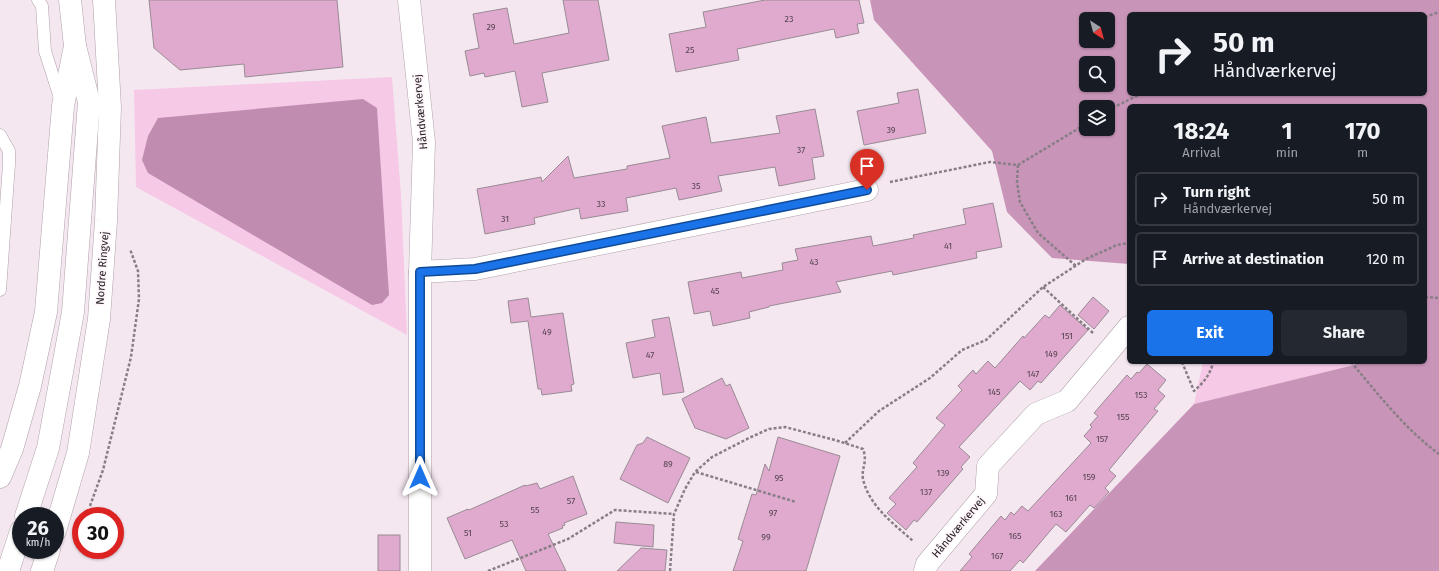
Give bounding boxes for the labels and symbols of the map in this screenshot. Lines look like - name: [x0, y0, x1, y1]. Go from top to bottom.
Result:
- north arrow: [1079, 12, 1115, 48]
- house number: 23: [785, 14, 793, 24]
- house number: 29: [486, 22, 496, 32]
- house number: 25: [686, 45, 695, 55]
- street label: Håndværkervej: [411, 74, 430, 150]
- house number: 39: [886, 125, 896, 135]
- house number: 37: [797, 145, 805, 155]
- pin: [850, 149, 884, 190]
- house number: 35: [691, 181, 701, 191]
- house number: 33: [597, 199, 605, 209]
- house number: 31: [501, 214, 509, 224]
- street label: Nordre Ringvej: [93, 231, 112, 305]
- house number: 41: [944, 241, 952, 251]
- house number: 43: [809, 257, 819, 267]
- house number: 45: [710, 286, 720, 296]
- house number: 49: [542, 327, 552, 337]
- house number: 151: [1061, 331, 1073, 341]
- house number: 149: [1044, 349, 1058, 359]
- house number: 47: [646, 350, 654, 360]
- house number: 147: [1027, 369, 1039, 379]
- house number: 145: [987, 387, 1001, 397]
- house number: 153: [1135, 390, 1147, 400]
- house number: 155: [1117, 412, 1130, 422]
- house number: 157: [1096, 434, 1108, 444]
- position arrow: [399, 456, 441, 498]
- house number: 89: [663, 459, 673, 469]
- house number: 139: [936, 468, 950, 478]
- house number: 159: [1083, 472, 1096, 482]
- house number: 95: [774, 473, 784, 483]
- house number: 137: [920, 487, 932, 497]
- house number: 161: [1065, 493, 1077, 503]
- street label: Håndværkervej: [929, 494, 988, 560]
- house number: 57: [567, 496, 575, 506]
- house number: 55: [531, 505, 540, 515]
- speed limit sign: 30: [72, 507, 124, 559]
- house number: 97: [769, 508, 777, 518]
- house number: 163: [1049, 509, 1063, 519]
- house number: 53: [500, 519, 508, 529]
- house number: 51: [464, 528, 472, 538]
- house number: 165: [1008, 531, 1022, 541]
- house number: 99: [761, 532, 771, 542]
- house number: 167: [991, 551, 1003, 561]

